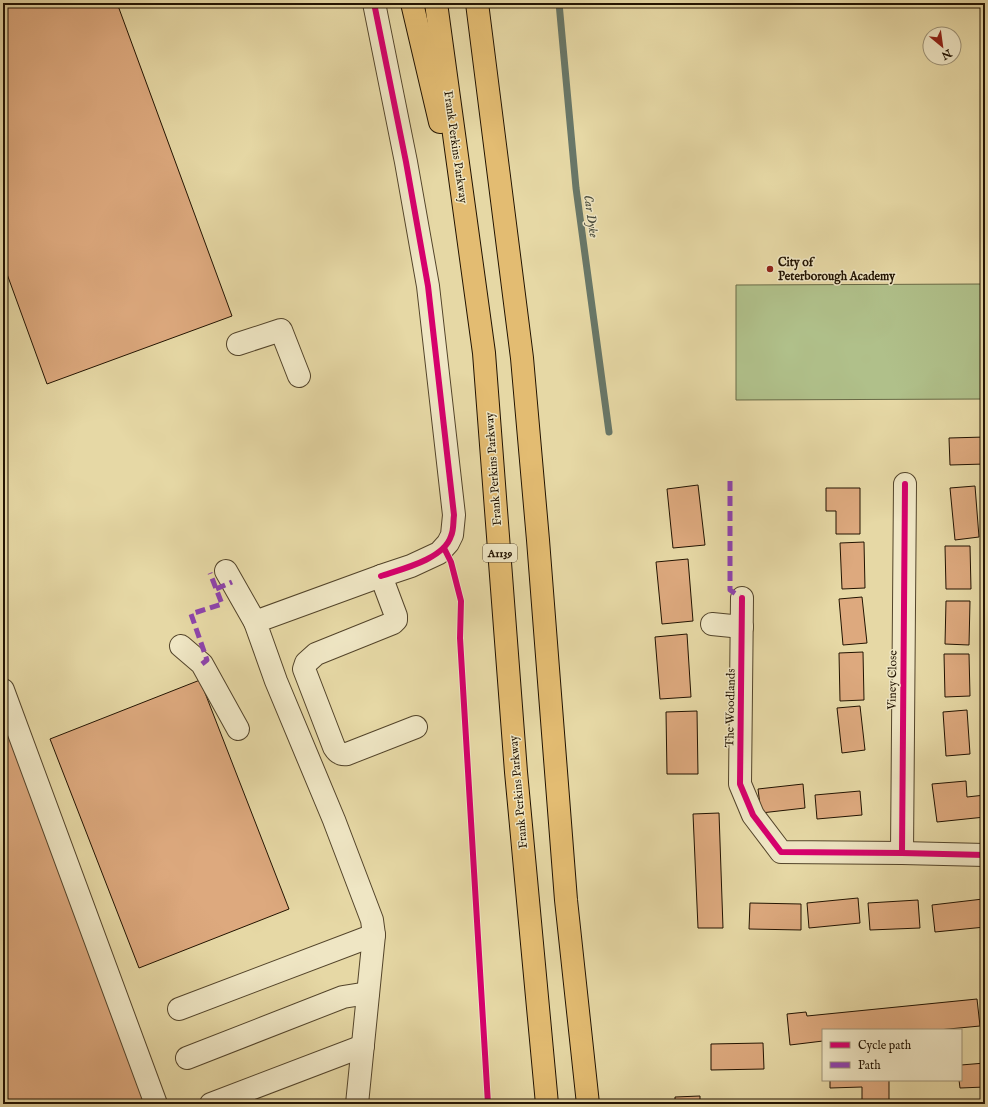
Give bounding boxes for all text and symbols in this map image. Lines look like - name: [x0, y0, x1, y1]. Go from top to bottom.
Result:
- north arrow: [922, 26, 962, 66]
- text: N: [938, 45, 955, 63]
- street label: Frank Perkins Parkway: [440, 90, 471, 204]
- water label: Car Dyke: [579, 194, 602, 239]
- place label: City of Peterborough Academy: [778, 255, 896, 285]
- marker: City of Peterborough Academy: [765, 264, 775, 274]
- street label: Frank Perkins Parkway: [482, 412, 505, 526]
- road number: A1139: [483, 544, 517, 562]
- street label: Viney Close: [884, 650, 901, 711]
- street label: The Woodlands: [722, 668, 739, 748]
- street label: Frank Perkins Parkway: [506, 735, 531, 849]
- legend: [822, 1029, 962, 1081]
- text: Cycle path: [858, 1038, 912, 1054]
- text: Path: [858, 1058, 881, 1073]

